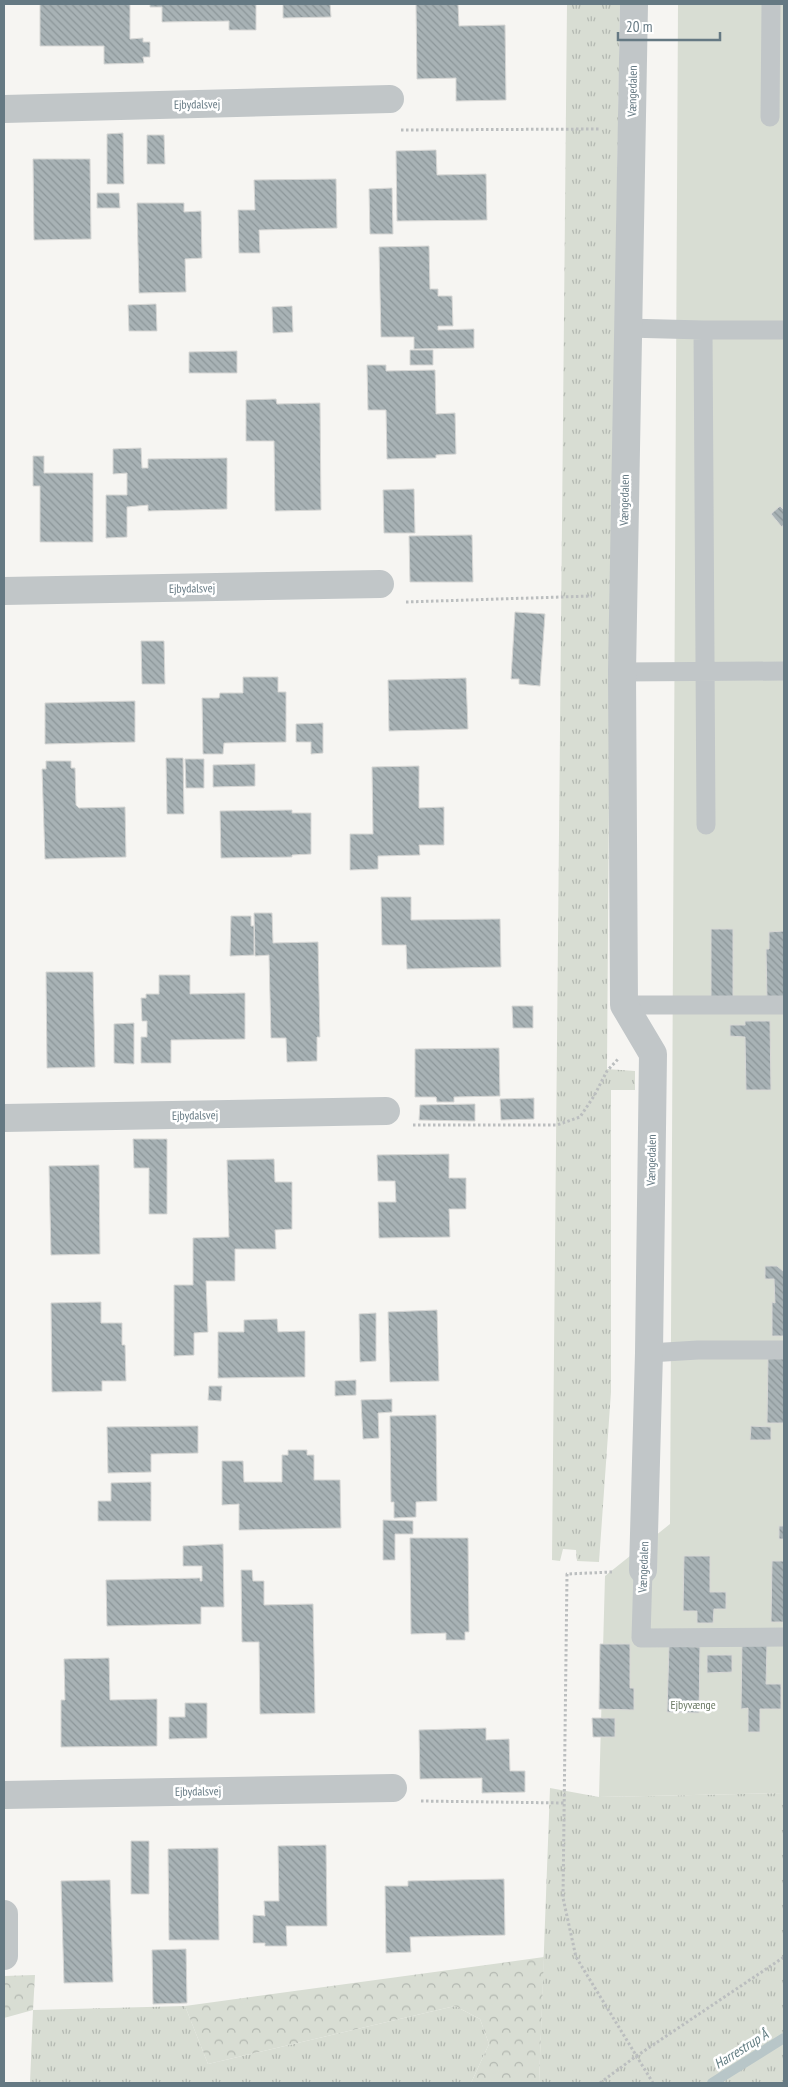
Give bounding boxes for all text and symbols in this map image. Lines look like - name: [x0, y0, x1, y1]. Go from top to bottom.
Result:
- scale bar: [618, 10, 720, 42]
- text: 20 m: [626, 17, 652, 36]
- street label: Vængedalen: [624, 65, 640, 118]
- street label: Ejbydalsvej: [174, 96, 220, 112]
- street label: Vængedalen: [616, 474, 632, 527]
- street label: Ejbydalsvej: [169, 580, 215, 596]
- street label: Ejbydalsvej: [172, 1107, 218, 1123]
- street label: Vængedalen: [643, 1134, 659, 1187]
- street label: Vængedalen: [635, 1541, 651, 1594]
- park label: Ejbyvænge: [670, 1697, 716, 1712]
- street label: Ejbydalsvej: [175, 1783, 221, 1799]
- water label: Harrestrup Å: [711, 2025, 773, 2073]

